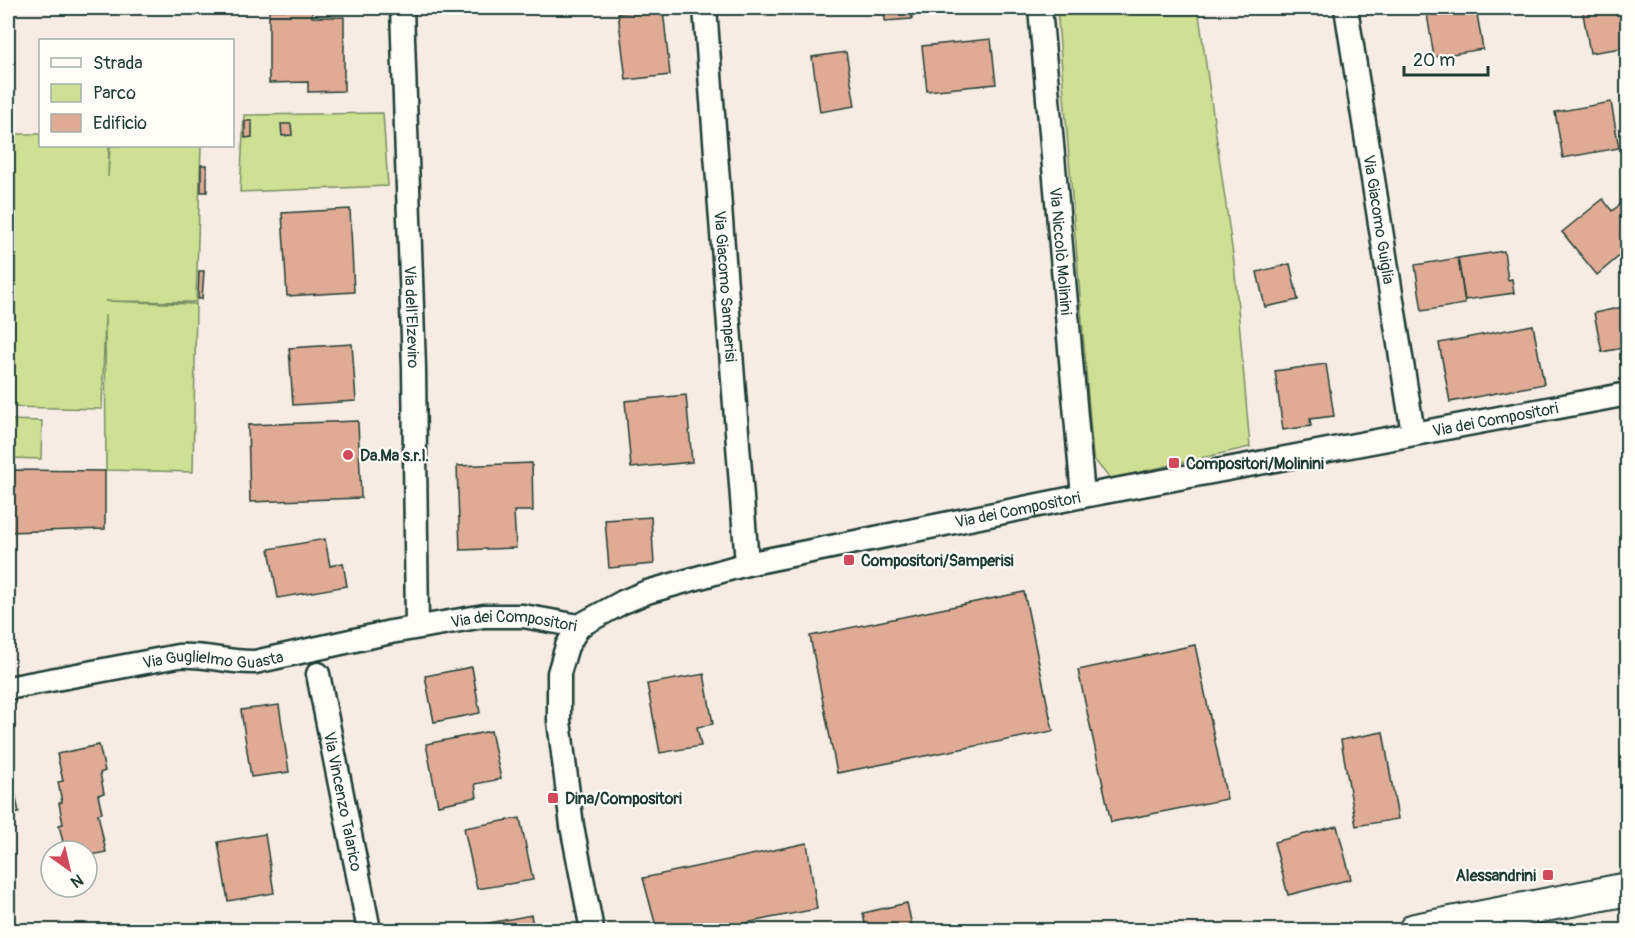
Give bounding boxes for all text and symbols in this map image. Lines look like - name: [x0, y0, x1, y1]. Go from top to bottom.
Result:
- legend: [39, 39, 234, 147]
- scale bar: [1404, 39, 1488, 77]
- text: 20 m: [1413, 49, 1455, 72]
- text: Strada: [93, 52, 143, 75]
- text: Parco: [93, 82, 136, 105]
- text: Edificio: [93, 112, 147, 135]
- street label: Via Giacomo Guiglia: [1358, 153, 1398, 286]
- street label: Via Niccolò Molinini: [1045, 186, 1076, 316]
- street label: Via Giacomo Samperisi: [709, 210, 741, 363]
- street label: Via dell'Elzeviro: [400, 265, 423, 369]
- street label: Via dei Compositori: [1431, 398, 1560, 441]
- place label: Da.Ma s.r.l.: [360, 446, 429, 466]
- marker: Da.Ma s.r.l.: [341, 448, 355, 462]
- place label: Compositori/Molinini: [1186, 454, 1324, 474]
- marker: Compositori/Molinini: [1167, 456, 1181, 470]
- street label: Via dei Compositori: [953, 488, 1083, 533]
- place label: Compositori/Samperisi: [861, 551, 1014, 571]
- marker: Compositori/Samperisi: [842, 553, 856, 567]
- street label: Via dei Compositori: [449, 607, 579, 636]
- street label: Via Guglielmo Guasta: [141, 647, 285, 673]
- street label: Via Vincenzo Talarico: [319, 730, 366, 874]
- place label: Dina/Compositori: [565, 789, 682, 809]
- marker: Dina/Compositori: [546, 791, 560, 805]
- north arrow: [39, 839, 99, 899]
- place label: Alessandrini: [1455, 866, 1536, 886]
- marker: Alessandrini: [1541, 868, 1555, 882]
- text: N: [67, 869, 87, 892]

